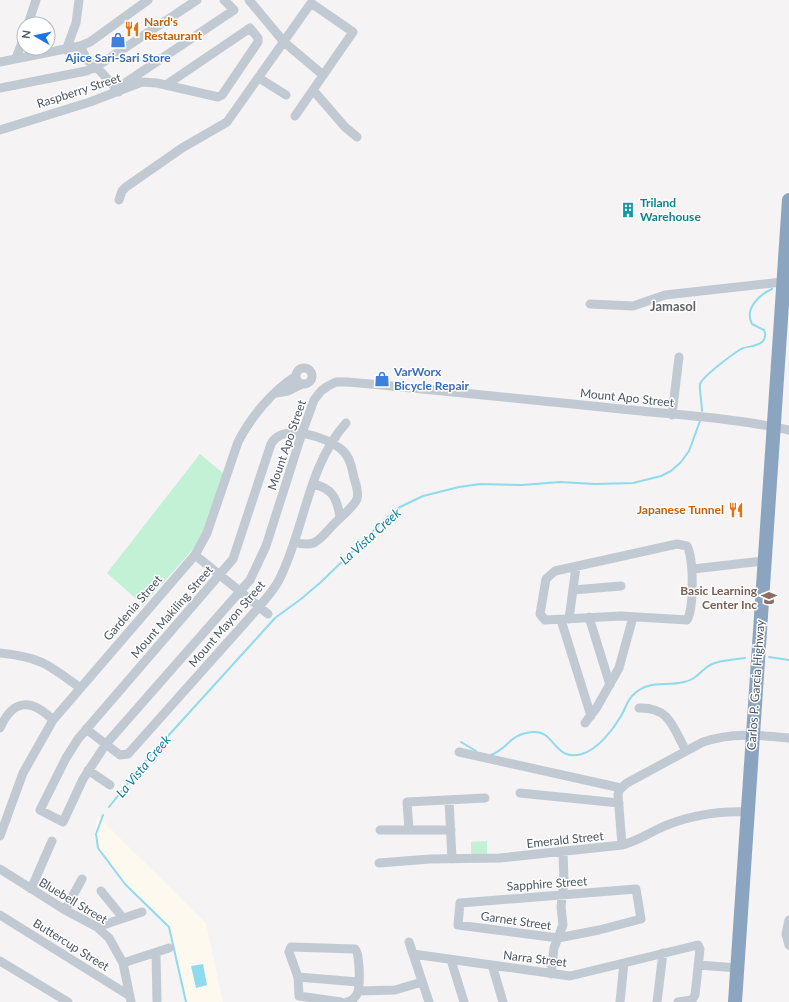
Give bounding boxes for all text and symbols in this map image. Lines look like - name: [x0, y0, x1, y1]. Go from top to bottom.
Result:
- place label: Nard's Restaurant: [144, 14, 202, 43]
- north arrow: [16, 16, 56, 56]
- restaurant icon: Nard's Restaurant: [123, 20, 141, 38]
- text: N: [19, 29, 33, 40]
- shop icon: Ajice Sari-Sari Store: [109, 31, 127, 49]
- place label: Ajice Sari-Sari Store: [64, 50, 171, 65]
- street label: Raspberry Street: [35, 70, 124, 111]
- place label: Triland Warehouse: [640, 195, 701, 224]
- building icon: Triland Warehouse: [619, 201, 637, 219]
- district label: Jamasol: [650, 298, 696, 314]
- place label: VarWorx Bicycle Repair: [393, 364, 470, 393]
- shop icon: VarWorx Bicycle Repair: [373, 370, 391, 388]
- street label: Mount Apo Street: [579, 385, 675, 410]
- street label: Mount Apo Street: [264, 397, 309, 492]
- restaurant icon: Japanese Tunnel: [727, 501, 745, 519]
- place label: Japanese Tunnel: [637, 502, 724, 517]
- water label: La Vista Creek: [336, 504, 404, 568]
- street label: Mount Makiling Street: [127, 562, 216, 661]
- street label: Gardenia Street: [100, 571, 166, 644]
- street label: Mount Mayon Street: [185, 577, 269, 670]
- place label: Basic Learning Center Inc: [680, 583, 758, 612]
- school or university icon: Basic Learning Center Inc: [760, 589, 778, 607]
- street label: Carlos P. Garcia Highway: [743, 618, 768, 751]
- water label: La Vista Creek: [112, 731, 174, 800]
- street label: Emerald Street: [526, 828, 605, 851]
- street label: Sapphire Street: [506, 873, 588, 894]
- street label: Bluebell Street: [36, 874, 111, 927]
- street label: Garnet Street: [480, 908, 553, 933]
- street label: Buttercup Street: [30, 915, 113, 974]
- street label: Narra Street: [502, 947, 569, 970]

